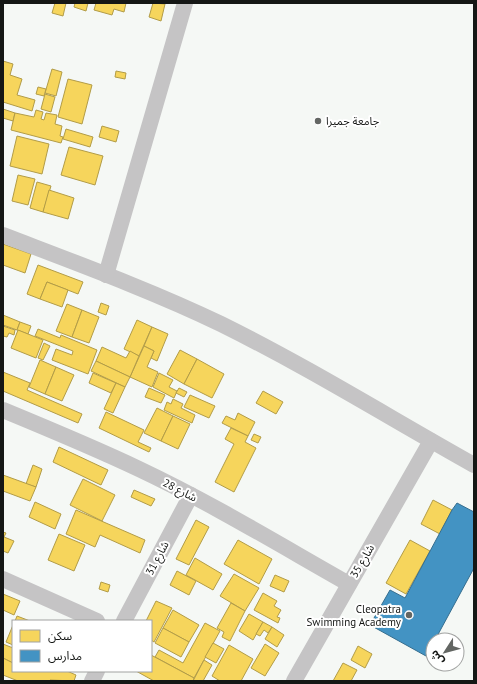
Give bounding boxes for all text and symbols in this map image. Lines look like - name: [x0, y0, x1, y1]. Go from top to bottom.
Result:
- place label: جامعة جميرا: [326, 114, 380, 128]
- marker: جامعة جميرا: [313, 116, 323, 126]
- street label: شارع 28: [160, 476, 200, 506]
- street label: شارع 31: [142, 538, 173, 578]
- street label: شارع 35: [347, 541, 378, 581]
- place label: Cleopatra Swimming Academy: [307, 602, 402, 629]
- marker: Cleopatra Swimming Academy: [404, 610, 414, 620]
- legend: [12, 620, 152, 672]
- text: سكن: [48, 628, 72, 643]
- north arrow: [425, 632, 465, 672]
- text: مدارس: [48, 648, 82, 663]
- text: ش: [427, 648, 447, 668]

